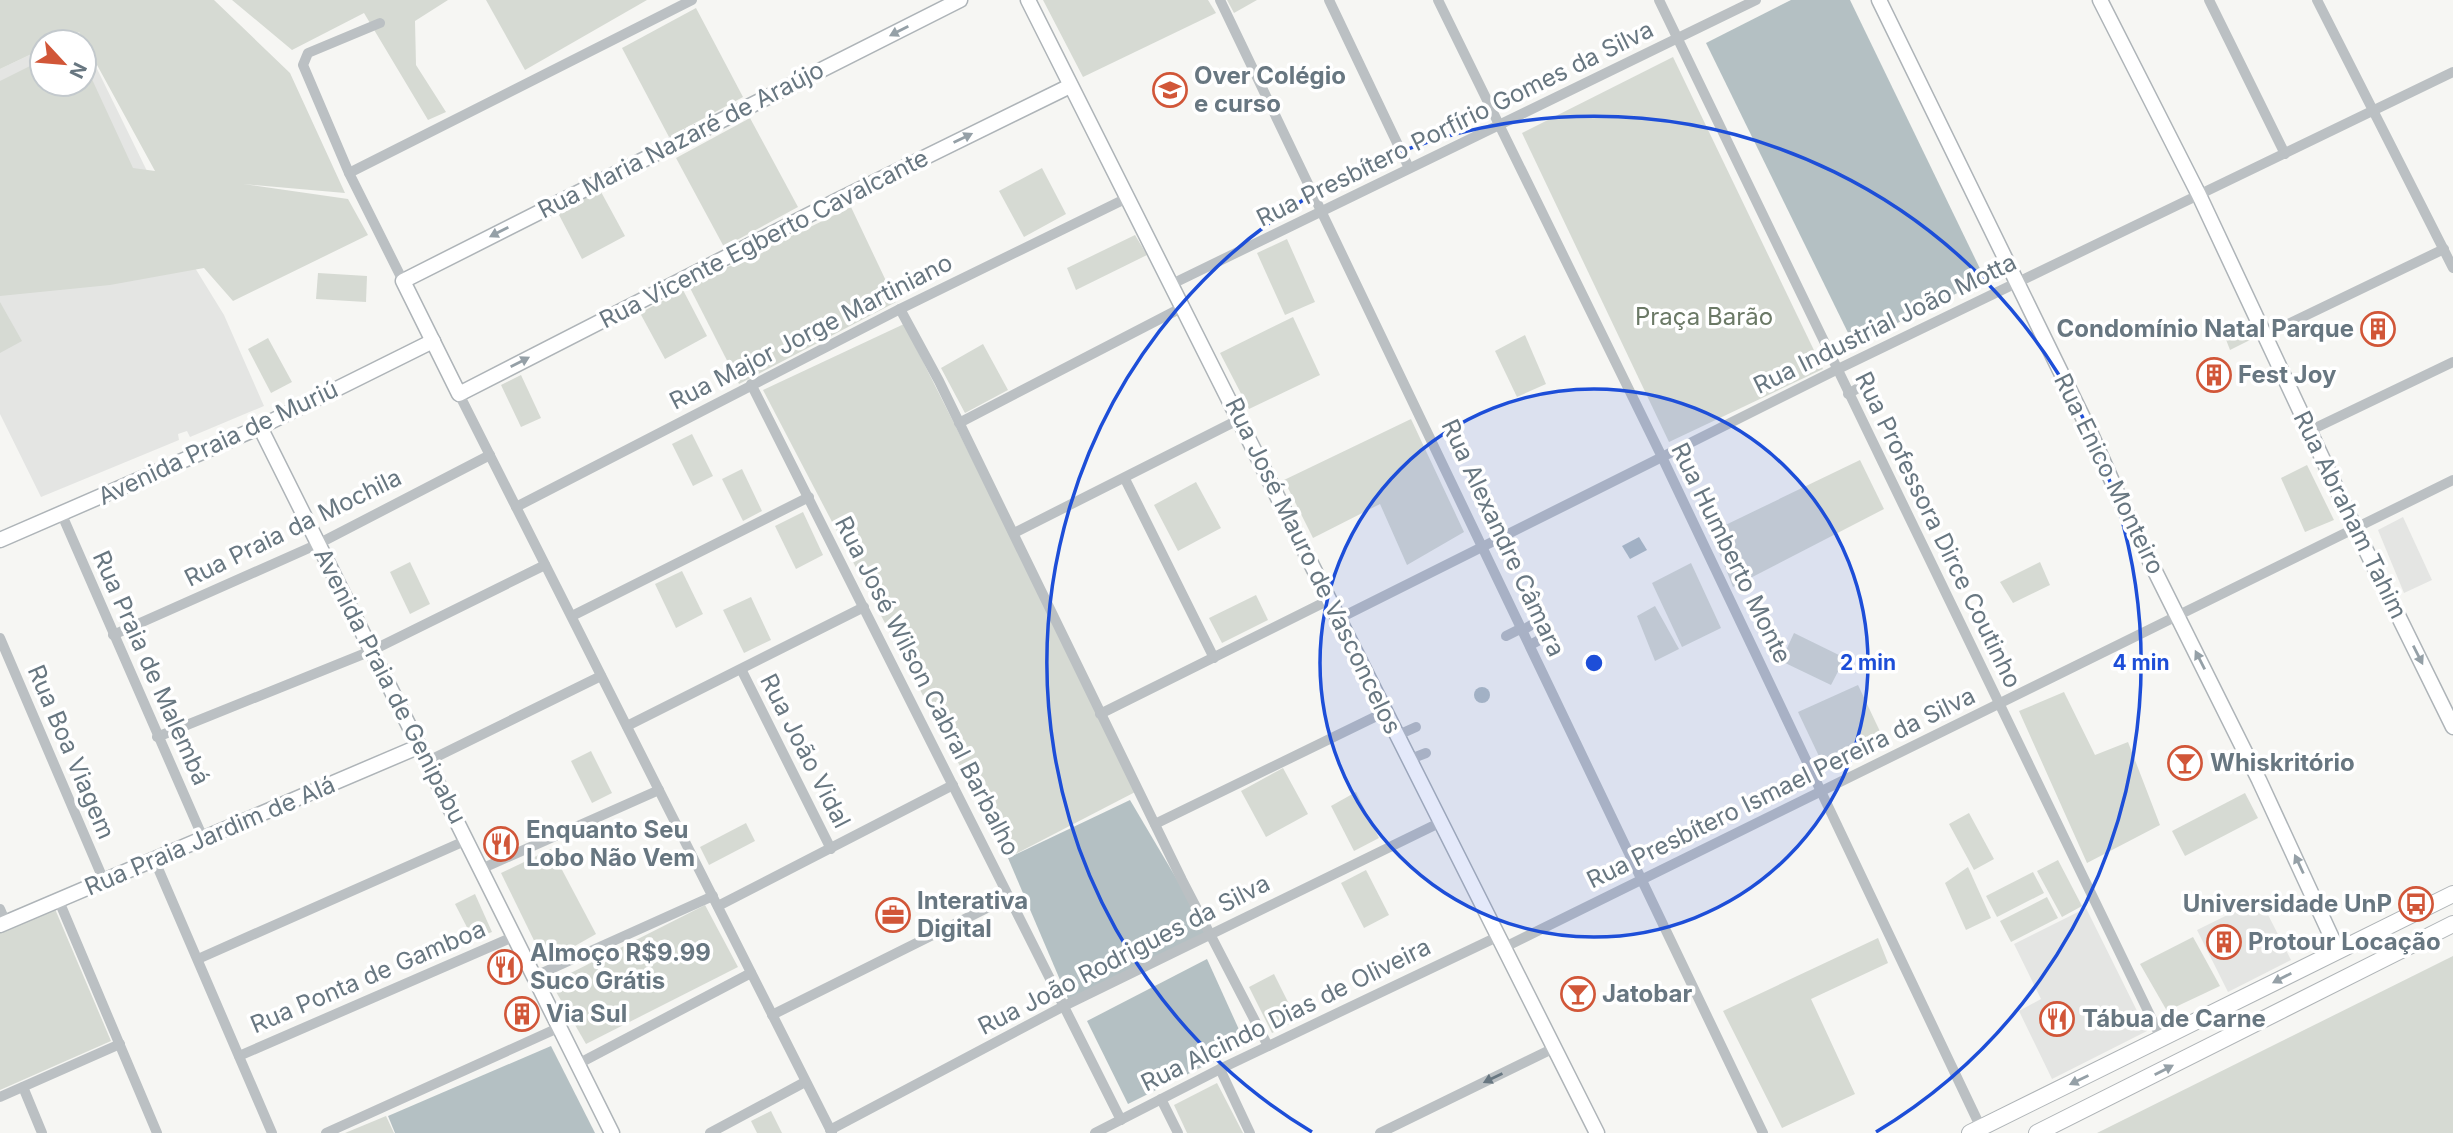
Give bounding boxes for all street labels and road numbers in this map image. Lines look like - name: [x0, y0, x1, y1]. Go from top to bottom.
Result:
- street label: Rua Presbítero Porfírio Gomes da Silva: [1252, 14, 1658, 233]
- street label: Rua Maria Nazaré de Araújo: [533, 55, 829, 224]
- street label: Rua Vicente Egberto Cavalcante: [595, 143, 933, 334]
- street label: Rua Major Jorge Martiniano: [665, 247, 957, 416]
- street label: Rua Industrial João Motta: [1749, 247, 2021, 400]
- street label: Rua Professora Dirce Coutinho: [1849, 367, 2028, 693]
- street label: Rua Enico Monteiro: [2048, 369, 2171, 579]
- street label: Avenida Praia de Muriú: [93, 374, 342, 511]
- street label: Rua José Mauro de Vasconcelos: [1219, 393, 1408, 739]
- street label: Rua Abraham Tahim: [2288, 406, 2413, 623]
- street label: Rua Alexandre Câmara: [1436, 414, 1571, 661]
- street label: Rua Humberto Monte: [1665, 438, 1797, 668]
- street label: Rua Praia da Mochila: [180, 462, 406, 593]
- street label: Rua José Wilson Cabral Barbalho: [829, 511, 1026, 860]
- street label: Avenida Praia de Genipabu: [308, 543, 473, 828]
- street label: Rua Praia de Malembá: [87, 546, 216, 790]
- street label: Rua Boa Viagem: [22, 661, 121, 843]
- street label: Rua João Vidal: [754, 669, 857, 833]
- street label: Rua Presbítero Ismael Pereira da Silva: [1582, 681, 1980, 894]
- street label: Rua Praia Jardim de Alá: [80, 770, 339, 901]
- street label: Rua João Rodrigues da Silva: [973, 868, 1274, 1041]
- street label: Rua Ponta de Gamboa: [246, 914, 490, 1039]
- street label: Rua Alcindo Dias de Oliveira: [1136, 932, 1435, 1097]

